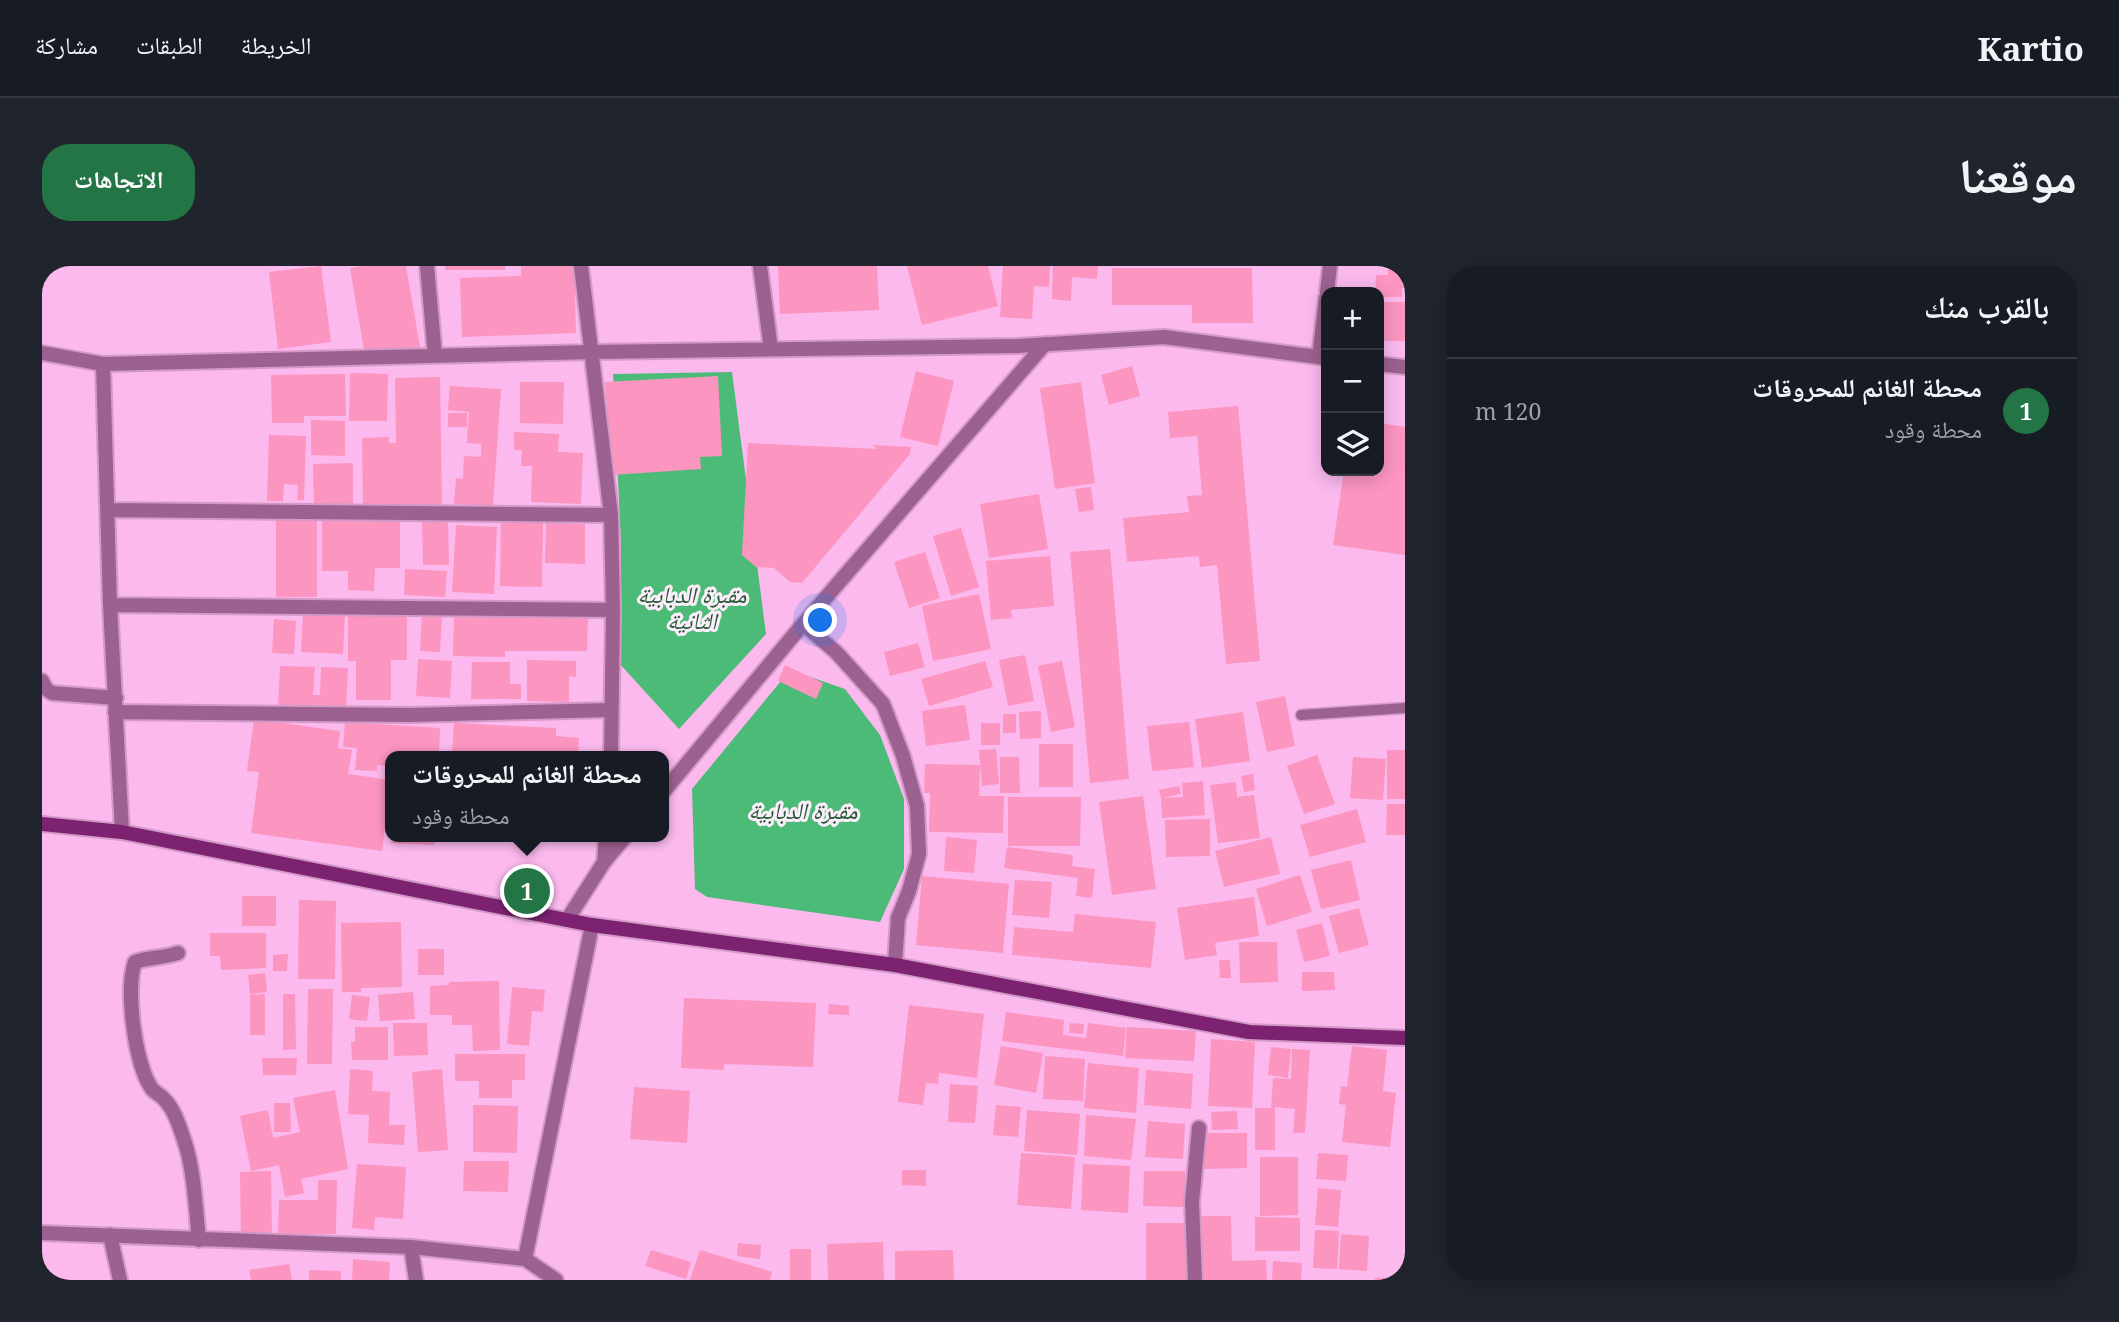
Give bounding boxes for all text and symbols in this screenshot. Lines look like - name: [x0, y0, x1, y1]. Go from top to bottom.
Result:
- text: Kartio: [1977, 26, 2084, 71]
- text: مشاركة: [35, 28, 98, 61]
- text: الطبقات: [136, 28, 203, 61]
- text: الخريطة: [241, 28, 311, 61]
- text: موقعنا: [1959, 141, 2077, 207]
- button: الاتجاهات: [42, 144, 195, 221]
- text: بالقرب منك: [1924, 286, 2049, 327]
- map controls: [1321, 287, 1384, 476]
- button: +: [1321, 287, 1384, 350]
- button: −: [1321, 350, 1384, 413]
- text: محطة الغانم للمحروقات: [1752, 369, 1982, 405]
- text: 120 m: [1475, 395, 1541, 427]
- text: 1: [2020, 395, 2033, 427]
- button: layers: [1321, 413, 1384, 476]
- text: محطة وقود: [1885, 413, 1982, 445]
- park label: مقبرة الدبابية الثانية: [637, 578, 747, 636]
- your location: [803, 603, 837, 637]
- popup: [385, 751, 669, 842]
- text: محطة الغانم للمحروقات: [412, 755, 642, 791]
- park label: مقبرة الدبابية: [748, 794, 858, 826]
- text: محطة وقود: [412, 799, 510, 831]
- pin: 1: [504, 865, 550, 917]

